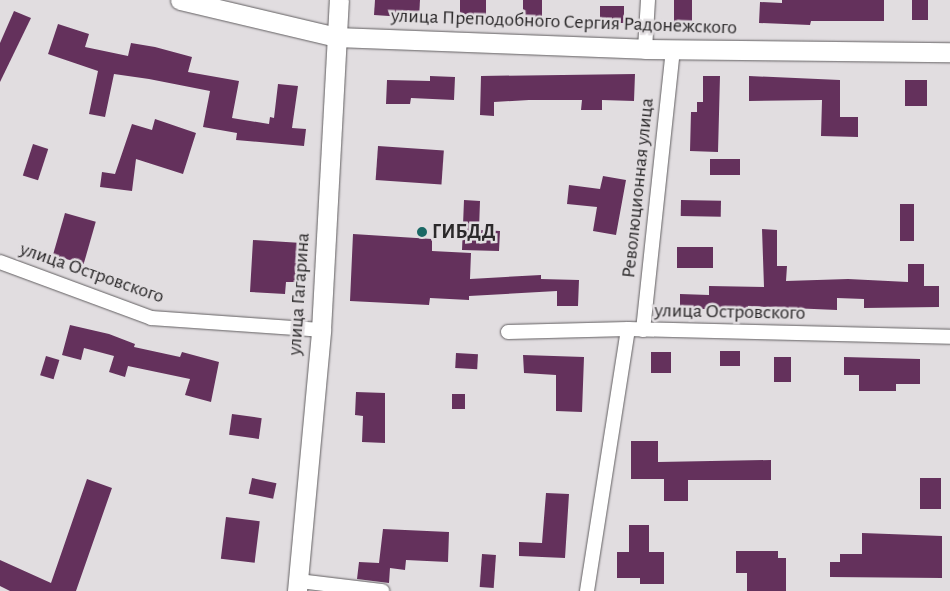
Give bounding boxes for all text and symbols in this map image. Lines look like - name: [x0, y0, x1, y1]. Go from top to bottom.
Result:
- street label: улица Преподобного Сергия Радонежского: [391, 4, 737, 40]
- street label: Революционная улица: [617, 97, 659, 279]
- place label: ГИБДД: [432, 220, 495, 244]
- marker: ГИБДД: [416, 226, 428, 238]
- street label: улица Гагарина: [283, 232, 315, 356]
- street label: улица Островского: [17, 237, 167, 309]
- street label: улица Островского: [654, 299, 806, 325]

